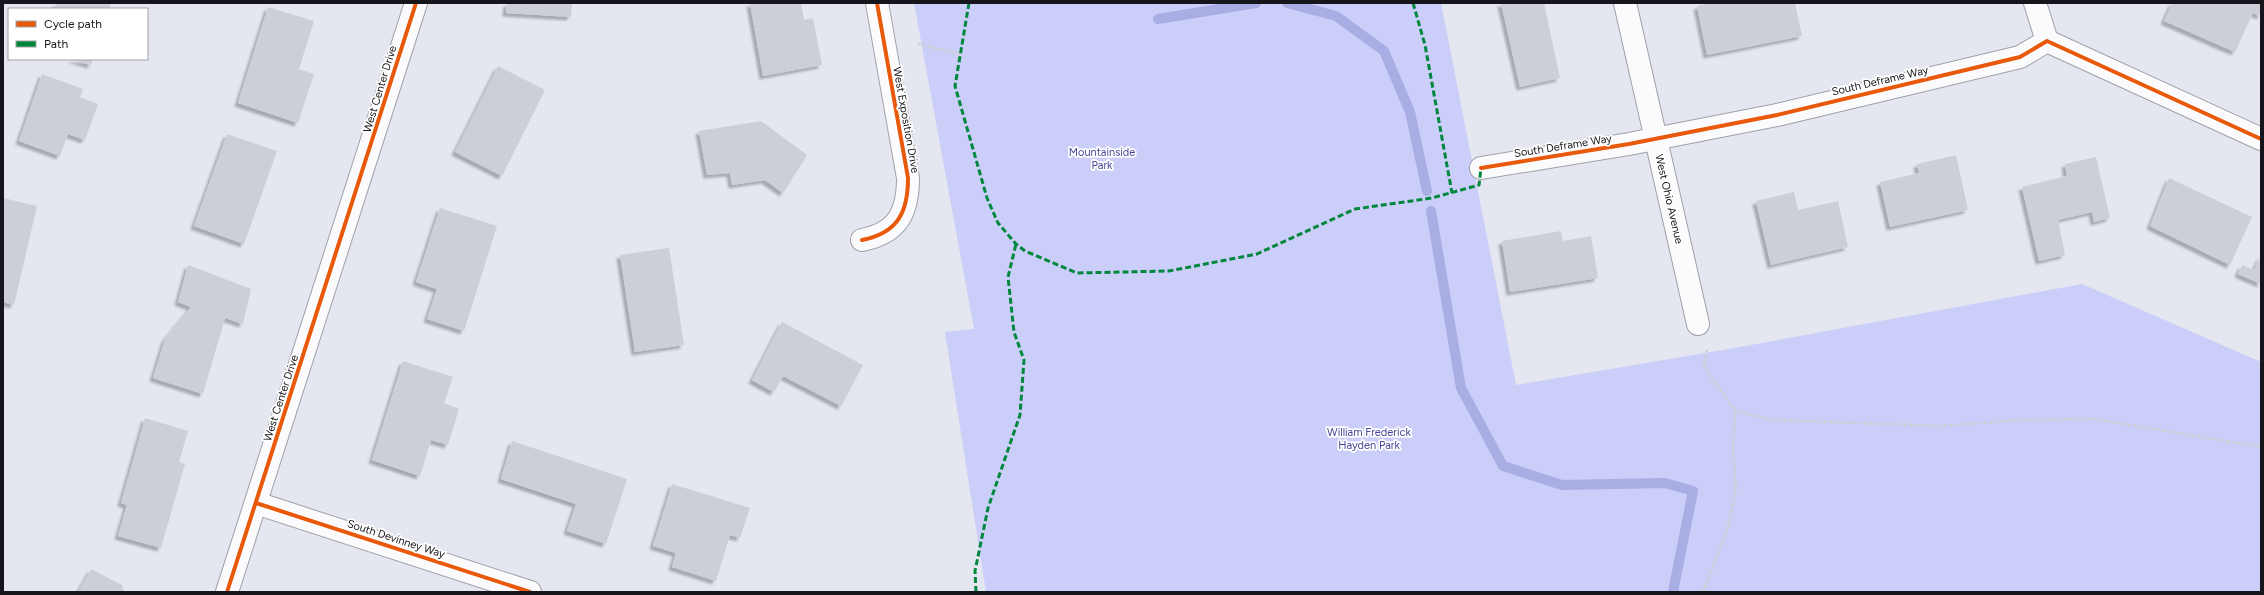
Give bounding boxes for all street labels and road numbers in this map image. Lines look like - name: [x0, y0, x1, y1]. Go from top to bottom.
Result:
- street label: West Center Drive: [361, 44, 399, 134]
- street label: South Deframe Way: [1830, 64, 1930, 98]
- street label: West Exposition Drive: [890, 66, 922, 174]
- street label: South Deframe Way: [1513, 132, 1613, 160]
- street label: West Ohio Avenue: [1652, 153, 1686, 245]
- street label: West Center Drive: [261, 353, 301, 443]
- street label: South Devinney Way: [345, 517, 447, 561]

